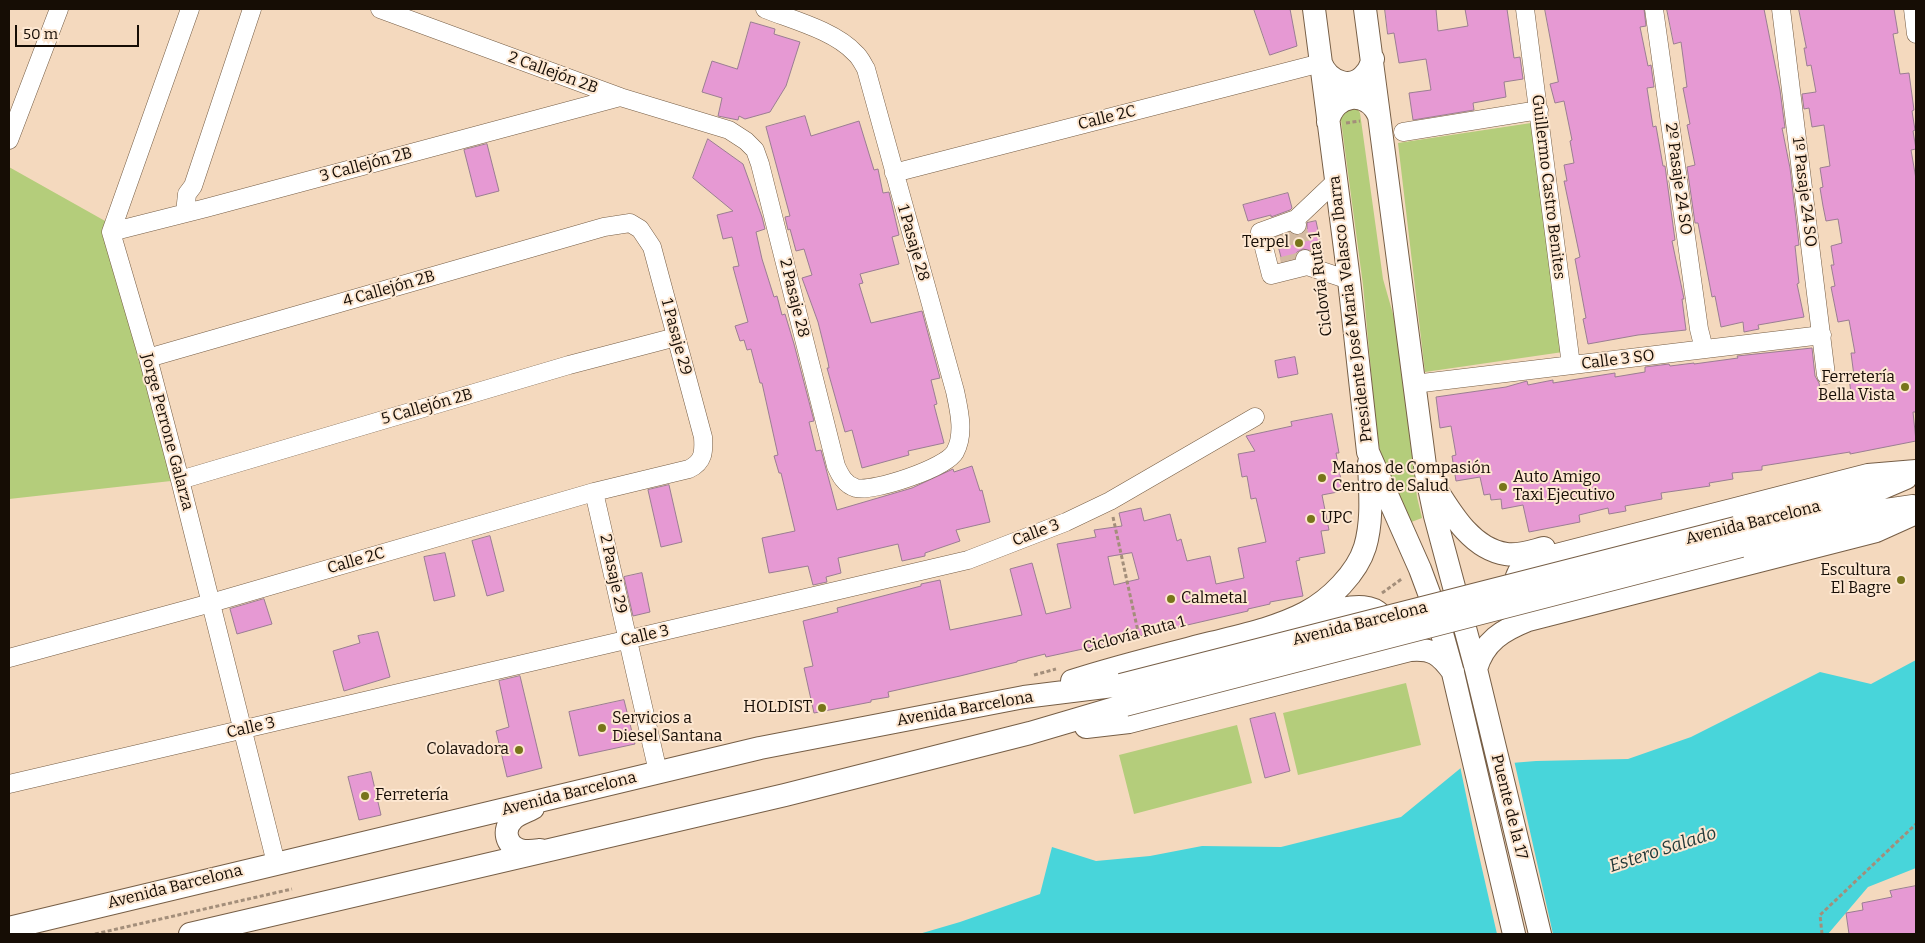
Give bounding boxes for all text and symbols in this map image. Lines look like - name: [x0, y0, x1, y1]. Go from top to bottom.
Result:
- scale bar: [18, 15, 141, 47]
- text: 50 m: [23, 25, 58, 43]
- street label: 2 Callejón 2B: [505, 48, 601, 98]
- street label: Guillermo Castro Benites: [1527, 94, 1569, 280]
- street label: Calle 2C: [1076, 102, 1138, 134]
- street label: 2º Pasaje 24 SO: [1661, 122, 1695, 236]
- street label: 1º Pasaje 24 SO: [1788, 136, 1820, 248]
- street label: 3 Callejón 2B: [318, 143, 414, 187]
- street label: Presidente José Maria Velasco Ibarra: [1325, 174, 1377, 444]
- street label: 1 Pasaje 28: [893, 203, 933, 283]
- street label: Ciclovía Ruta 1: [1305, 231, 1337, 337]
- place label: Terpel: [1242, 233, 1289, 253]
- marker: Terpel: [1293, 237, 1305, 249]
- street label: 2 Pasaje 28: [775, 256, 813, 340]
- street label: 4 Callejón 2B: [341, 267, 437, 311]
- street label: 1 Pasaje 29: [657, 297, 695, 377]
- street label: Calle 3 SO: [1580, 346, 1656, 374]
- street label: Jorge Perrone Galarza: [137, 351, 197, 513]
- place label: Ferretería Bella Vista: [1818, 368, 1895, 406]
- marker: Ferretería Bella Vista: [1899, 381, 1911, 393]
- street label: 5 Callejón 2B: [379, 385, 475, 429]
- place label: Manos de Compasión Centro de Salud: [1332, 459, 1491, 497]
- place label: Auto Amigo Taxi Ejecutivo: [1513, 468, 1615, 506]
- marker: Manos de Compasión Centro de Salud: [1316, 472, 1328, 484]
- marker: Auto Amigo Taxi Ejecutivo: [1497, 481, 1509, 493]
- street label: Avenida Barcelona: [1684, 497, 1822, 549]
- place label: UPC: [1321, 509, 1353, 529]
- marker: UPC: [1305, 513, 1317, 525]
- street label: Calle 3: [1010, 515, 1062, 551]
- street label: 2 Pasaje 29: [595, 533, 631, 615]
- street label: Calle 2C: [325, 544, 387, 578]
- place label: Escultura El Bagre: [1820, 561, 1891, 599]
- marker: Escultura El Bagre: [1895, 574, 1907, 586]
- place label: Calmetal: [1181, 589, 1247, 609]
- marker: Calmetal: [1165, 593, 1177, 605]
- street label: Avenida Barcelona: [1291, 598, 1429, 650]
- street label: Ciclovía Ruta 1: [1081, 612, 1187, 658]
- street label: Calle 3: [619, 621, 671, 651]
- street label: Avenida Barcelona: [895, 688, 1035, 730]
- place label: HOLDIST: [743, 698, 812, 718]
- marker: HOLDIST: [816, 702, 828, 714]
- place label: Servicios a Diesel Santana: [612, 709, 722, 747]
- street label: Calle 3: [225, 713, 277, 743]
- marker: Servicios a Diesel Santana: [596, 722, 608, 734]
- place label: Colavadora: [426, 740, 509, 760]
- marker: Colavadora: [513, 744, 525, 756]
- street label: Puente de la 17: [1487, 752, 1531, 862]
- street label: Avenida Barcelona: [500, 768, 638, 820]
- place label: Ferretería: [375, 786, 449, 806]
- marker: Ferretería: [359, 790, 371, 802]
- water label: Estero Salado: [1607, 823, 1719, 877]
- street label: Avenida Barcelona: [106, 861, 244, 913]

